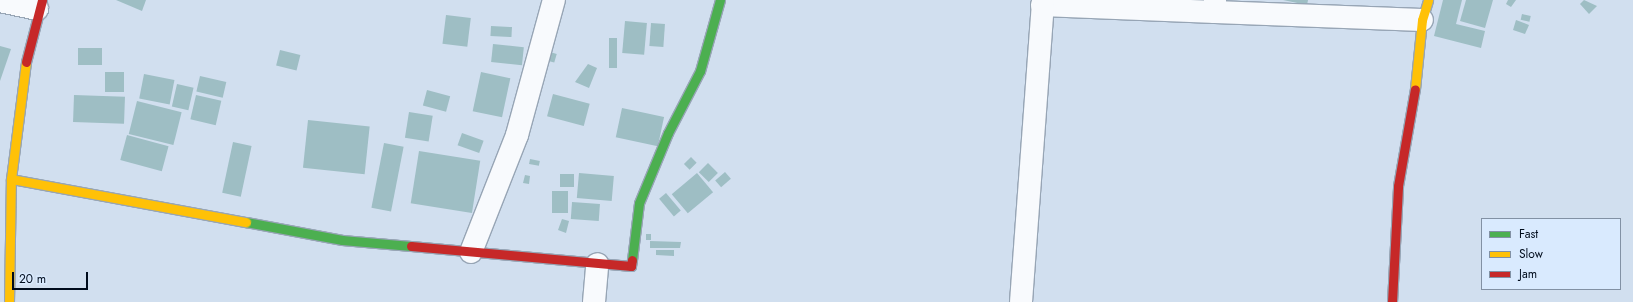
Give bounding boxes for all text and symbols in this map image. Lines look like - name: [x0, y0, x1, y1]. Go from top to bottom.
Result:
- legend: [1481, 218, 1621, 290]
- text: Fast: [1519, 225, 1538, 243]
- text: Slow: [1519, 245, 1543, 263]
- scale bar: [14, 264, 90, 290]
- text: Jam: [1519, 265, 1537, 283]
- text: 20 m: [19, 270, 46, 288]

